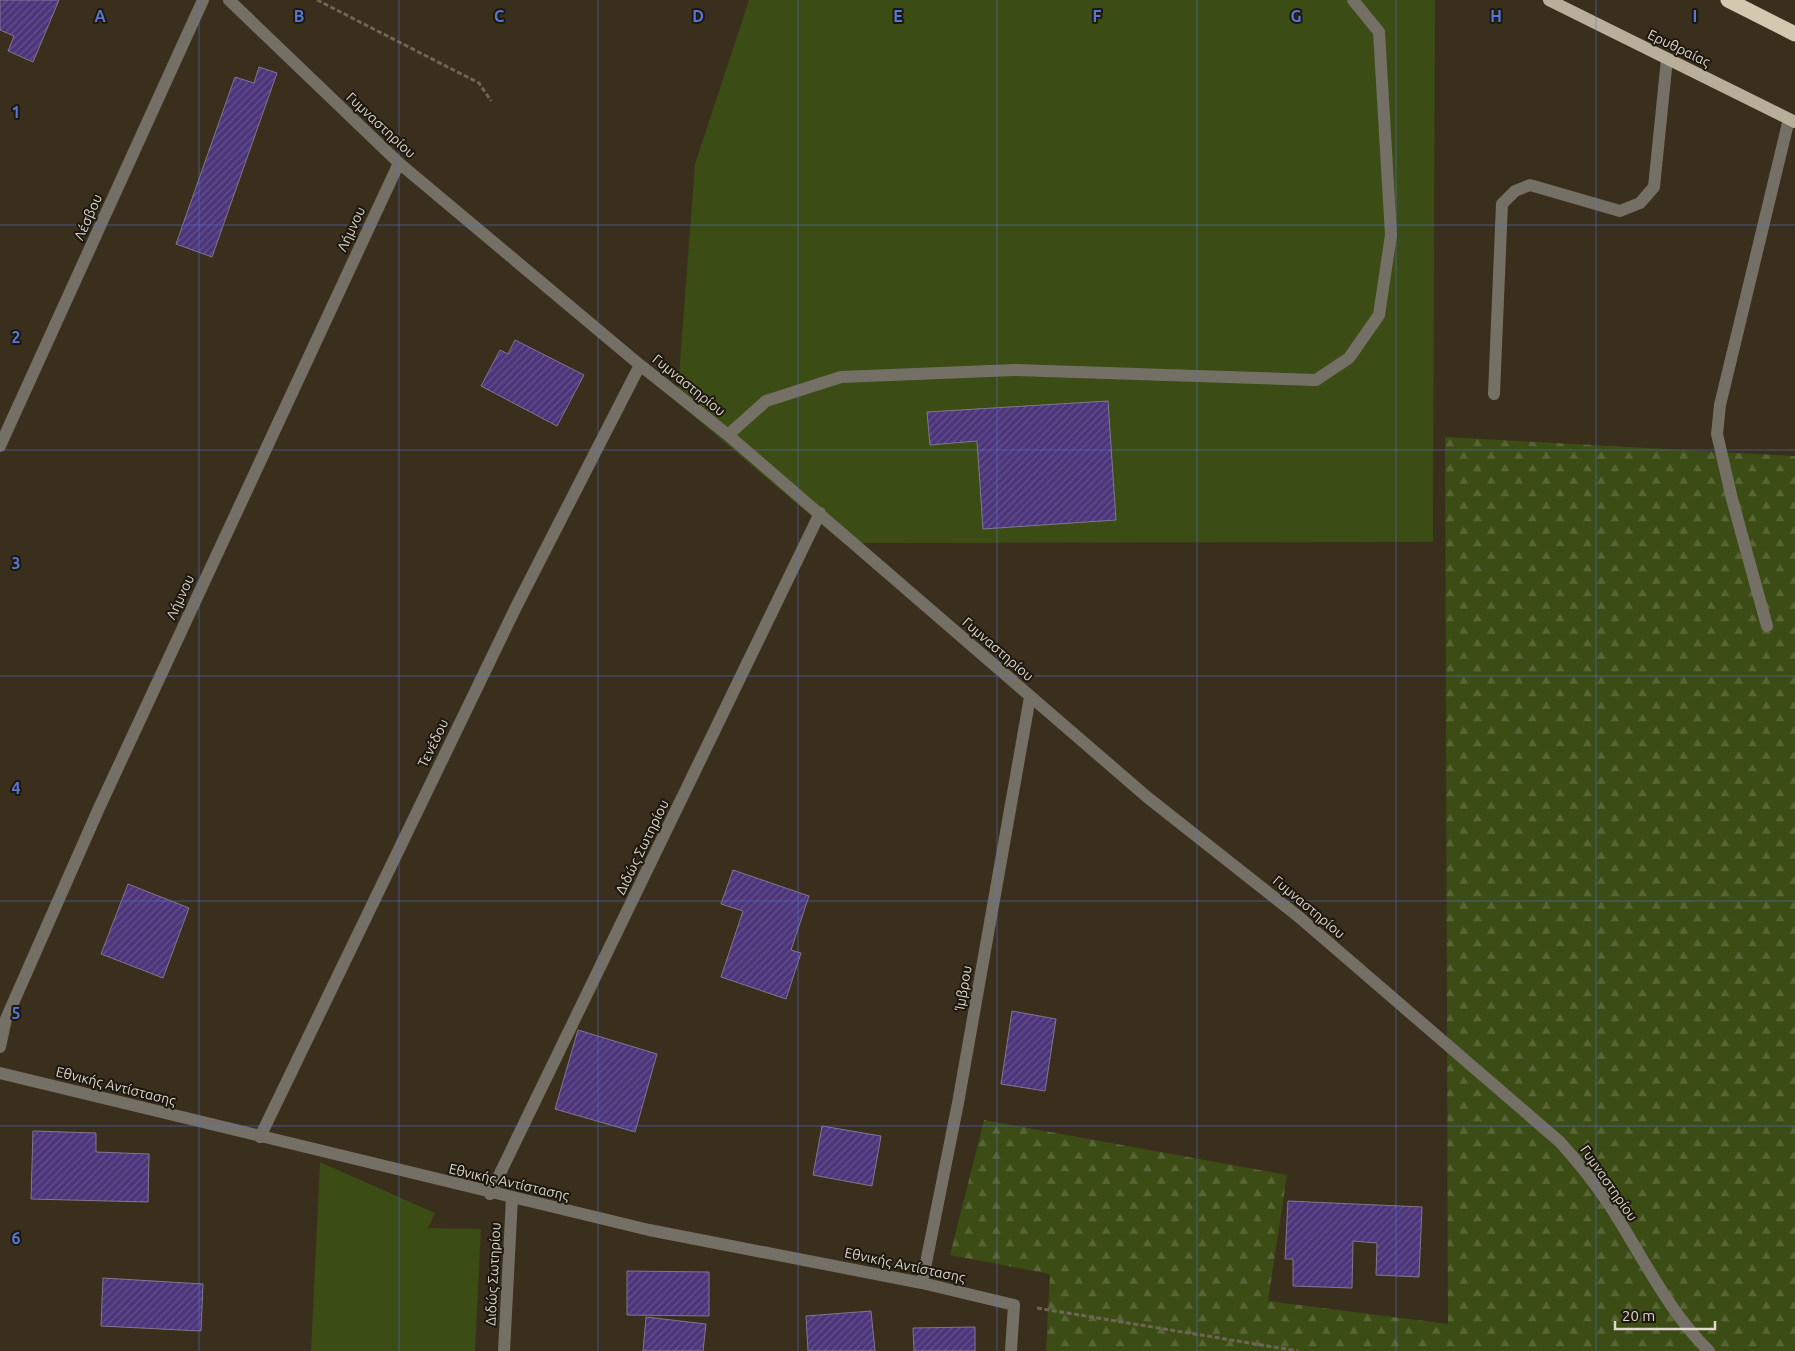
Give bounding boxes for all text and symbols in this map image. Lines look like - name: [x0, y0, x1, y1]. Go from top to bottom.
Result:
- text: A: [94, 7, 106, 25]
- text: B: [294, 7, 304, 25]
- text: C: [494, 7, 504, 25]
- text: D: [692, 7, 704, 25]
- text: E: [893, 7, 903, 25]
- text: F: [1093, 7, 1102, 25]
- text: G: [1290, 7, 1302, 25]
- text: H: [1490, 7, 1502, 25]
- text: I: [1693, 7, 1697, 25]
- street label: Ερυθραίας: [1645, 26, 1713, 70]
- street label: Γυμναστηρίου: [343, 89, 419, 161]
- text: 1: [11, 103, 21, 121]
- street label: Λέσβου: [71, 191, 105, 243]
- street label: Λήμνου: [334, 204, 368, 254]
- text: 2: [11, 328, 21, 346]
- street label: Γυμναστηρίου: [649, 351, 729, 419]
- text: 3: [11, 554, 21, 572]
- street label: Λήμνου: [163, 572, 197, 622]
- street label: Γυμναστηρίου: [959, 614, 1037, 684]
- street label: Τενέδου: [414, 716, 452, 770]
- text: 4: [11, 779, 21, 797]
- street label: Διδώς Σωτηρίου: [612, 797, 672, 897]
- street label: Γυμναστηρίου: [1270, 872, 1348, 942]
- street label: Ίμβρου: [951, 964, 975, 1013]
- text: 5: [11, 1004, 21, 1022]
- street label: Εθνικής Αντίστασης: [54, 1063, 178, 1109]
- street label: Γυμναστηρίου: [1577, 1142, 1641, 1224]
- street label: Εθνικής Αντίστασης: [447, 1160, 571, 1204]
- street label: Διδώς Σωτηρίου: [482, 1222, 504, 1326]
- text: 6: [11, 1229, 21, 1247]
- street label: Εθνικής Αντίστασης: [843, 1244, 967, 1286]
- scale bar: [1615, 1298, 1715, 1330]
- text: 20 m: [1622, 1307, 1655, 1324]

